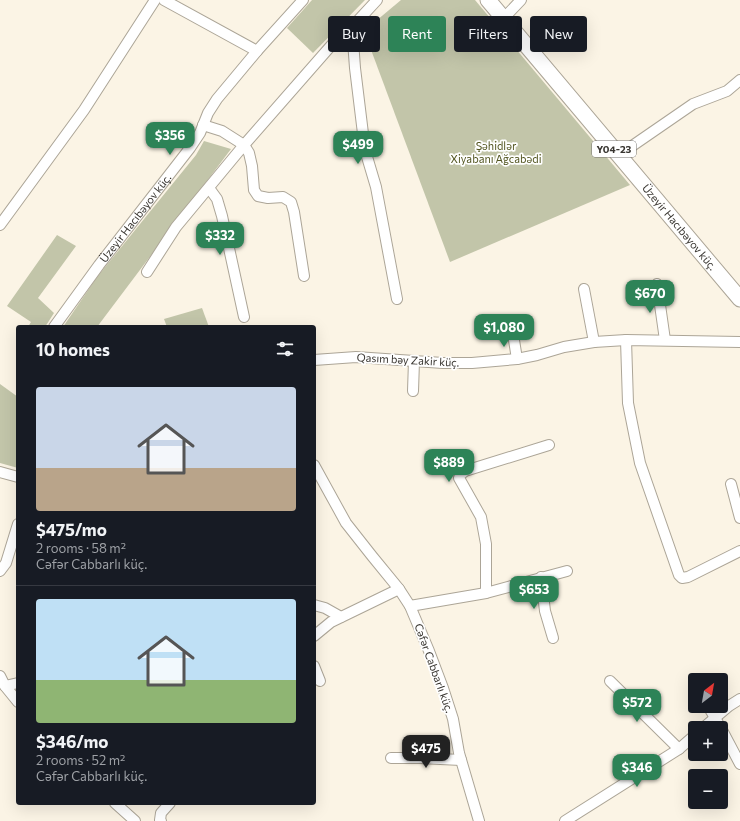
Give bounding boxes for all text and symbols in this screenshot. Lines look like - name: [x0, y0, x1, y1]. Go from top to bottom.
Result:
- chip: Buy: [328, 16, 380, 52]
- chip: Rent: [388, 16, 446, 52]
- chip: Filters: [454, 16, 522, 52]
- chip: New: [530, 16, 587, 52]
- pin: $356: [146, 122, 194, 156]
- text: $356: [155, 127, 185, 143]
- pin: $499: [334, 131, 382, 165]
- text: $499: [342, 136, 374, 152]
- park label: Şəhidlər Xiyabanı Ağcabədi: [451, 139, 542, 165]
- road number: Y04-23: [592, 141, 636, 157]
- street label: Üzeyir Hacıbəyov küç.: [96, 171, 174, 265]
- street label: Üzeyir Hacıbəyov küç.: [640, 180, 720, 273]
- pin: $332: [196, 222, 244, 256]
- text: $332: [205, 227, 235, 243]
- pin: $670: [626, 280, 674, 314]
- text: $670: [634, 285, 666, 301]
- pin: $1,080: [471, 314, 537, 348]
- text: $1,080: [483, 319, 525, 335]
- icon: filters: [274, 338, 296, 360]
- text: 10 homes: [36, 339, 110, 360]
- street label: Qasım bəy Zakir küç.: [356, 350, 460, 369]
- icon: home: [130, 413, 202, 485]
- pin: $889: [425, 449, 473, 483]
- text: $889: [433, 454, 465, 470]
- text: $475/mo: [36, 519, 107, 540]
- text: 2 rooms · 58 m²: [36, 540, 126, 556]
- text: Cəfər Cabbarlı küç.: [36, 556, 147, 572]
- pin: $653: [510, 576, 558, 610]
- text: $653: [519, 581, 549, 597]
- street label: Cəfər Cabbarlı küç.: [412, 621, 457, 715]
- icon: home: [130, 625, 202, 697]
- north arrow: [688, 673, 728, 713]
- map controls: [688, 673, 728, 809]
- pin: $572: [613, 689, 661, 723]
- text: $572: [622, 694, 652, 710]
- button: +: [688, 721, 728, 761]
- text: $346/mo: [36, 731, 108, 752]
- pin: $475: [402, 735, 450, 769]
- text: $475: [411, 740, 441, 756]
- text: 2 rooms · 52 m²: [36, 752, 125, 768]
- pin: $346: [613, 754, 661, 788]
- text: $346: [621, 759, 653, 775]
- text: Cəfər Cabbarlı küç.: [36, 768, 147, 784]
- button: −: [688, 769, 728, 809]

